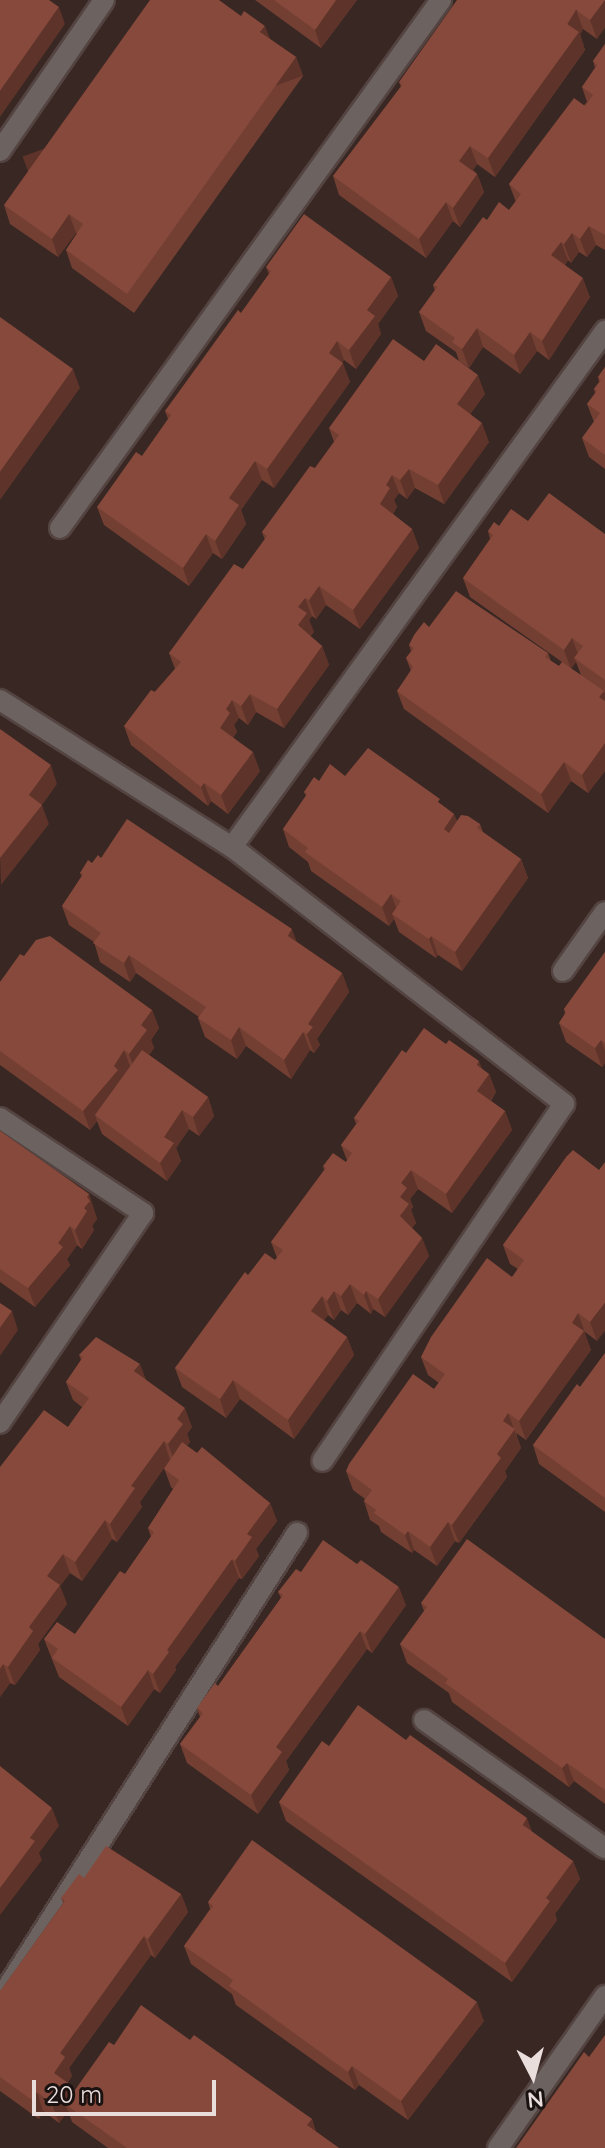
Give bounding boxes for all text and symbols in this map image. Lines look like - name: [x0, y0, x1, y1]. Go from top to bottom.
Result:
- north arrow: [493, 2036, 573, 2116]
- scale bar: [36, 2064, 220, 2114]
- text: 20 m: [46, 2079, 102, 2109]
- text: N: [526, 2085, 545, 2115]

